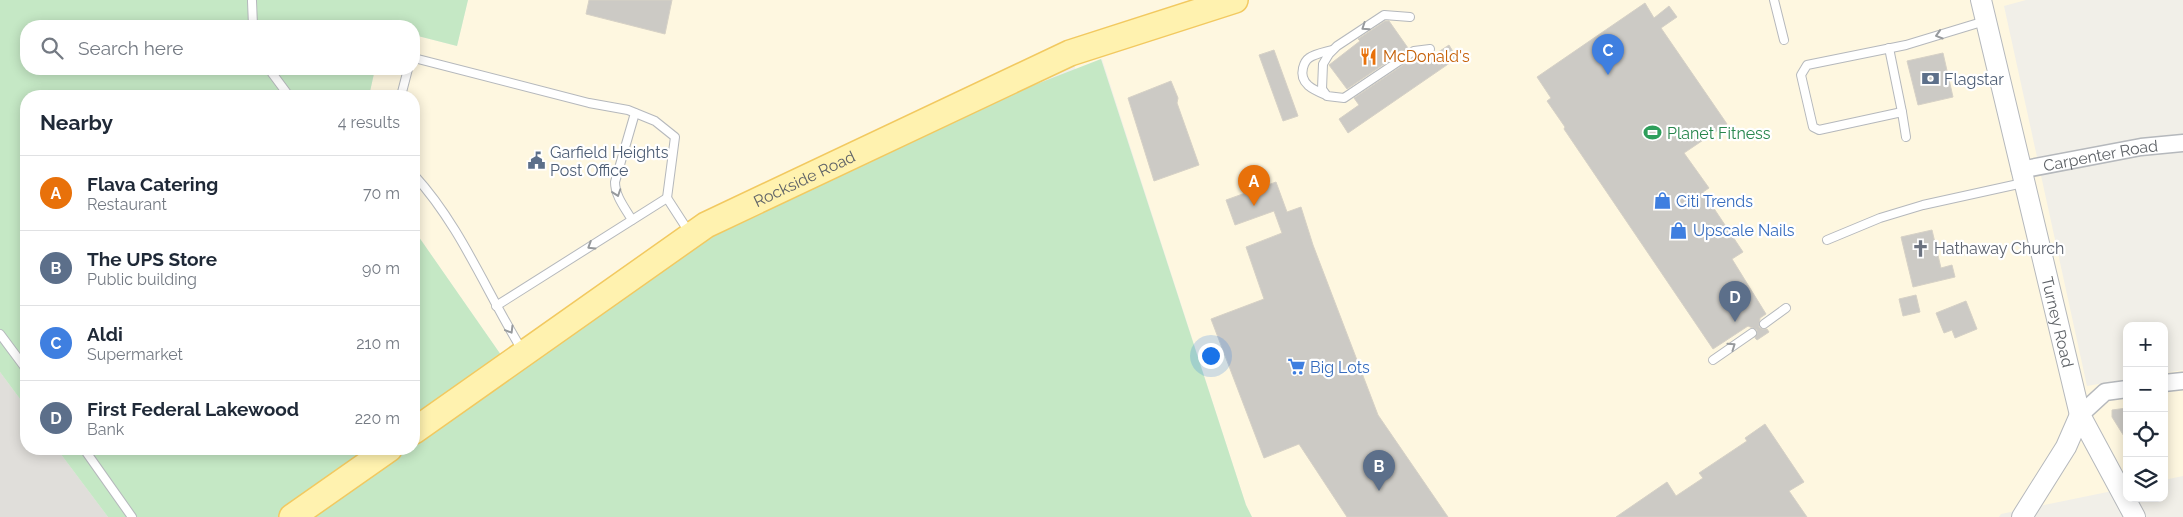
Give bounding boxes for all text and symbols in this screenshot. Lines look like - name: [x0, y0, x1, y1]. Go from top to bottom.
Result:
- search box: [20, 20, 420, 75]
- one-way arrow: [1362, 21, 1371, 30]
- one-way arrow: [1935, 29, 1943, 39]
- icon: search: [38, 34, 66, 62]
- pin: C: [1592, 34, 1624, 75]
- text: Search here: [78, 37, 184, 59]
- restaurant icon: McDonald's: [1359, 46, 1379, 66]
- place label: McDonald's: [1383, 47, 1470, 66]
- bank icon: Flagstar: [1920, 69, 1940, 89]
- place label: Flagstar: [1944, 70, 2004, 89]
- text: Nearby: [40, 110, 113, 135]
- text: 4 results: [338, 113, 400, 132]
- sports icon: Planet Fitness: [1643, 123, 1663, 143]
- place label: Planet Fitness: [1667, 124, 1771, 143]
- street label: Carpenter Road: [2042, 136, 2159, 175]
- place label: Garfield Heights Post Office: [550, 143, 669, 180]
- street label: Rockside Road: [750, 146, 858, 211]
- public building icon: Garfield Heights Post Office: [526, 151, 546, 171]
- pin: A: [1238, 165, 1270, 206]
- text: Flava Catering: [87, 173, 218, 195]
- text: A: [51, 184, 61, 203]
- text: 70 m: [363, 184, 400, 203]
- one-way arrow: [612, 188, 622, 197]
- shop icon: Citi Trends: [1652, 191, 1672, 211]
- place label: Citi Trends: [1676, 192, 1753, 211]
- text: Restaurant: [87, 195, 167, 214]
- shop icon: Upscale Nails: [1669, 220, 1689, 240]
- place label: Upscale Nails: [1693, 221, 1795, 240]
- church icon: Hathaway Church: [1910, 238, 1930, 258]
- place label: Hathaway Church: [1934, 239, 2064, 258]
- one-way arrow: [587, 240, 596, 249]
- text: The UPS Store: [87, 248, 217, 270]
- text: B: [51, 259, 61, 278]
- text: 90 m: [362, 259, 400, 278]
- text: Public building: [87, 270, 197, 289]
- street label: Turney Road: [2038, 275, 2078, 369]
- pin: D: [1719, 281, 1751, 322]
- map controls: [2123, 322, 2168, 502]
- button: +: [2123, 322, 2168, 367]
- text: Aldi: [87, 323, 123, 345]
- one-way arrow: [503, 324, 513, 333]
- text: C: [51, 334, 61, 353]
- text: 210 m: [356, 334, 400, 353]
- your location: [1198, 343, 1224, 369]
- one-way arrow: [1726, 343, 1736, 352]
- text: Supermarket: [87, 345, 183, 364]
- supermarket icon: Big Lots: [1286, 357, 1306, 377]
- place label: Big Lots: [1310, 358, 1370, 377]
- button: −: [2123, 367, 2168, 412]
- text: First Federal Lakewood: [87, 398, 299, 420]
- text: D: [50, 409, 62, 428]
- text: 220 m: [355, 409, 400, 428]
- button: locate: [2123, 412, 2168, 457]
- text: Bank: [87, 420, 124, 439]
- pin: B: [1363, 450, 1395, 491]
- button: layers: [2123, 457, 2168, 502]

